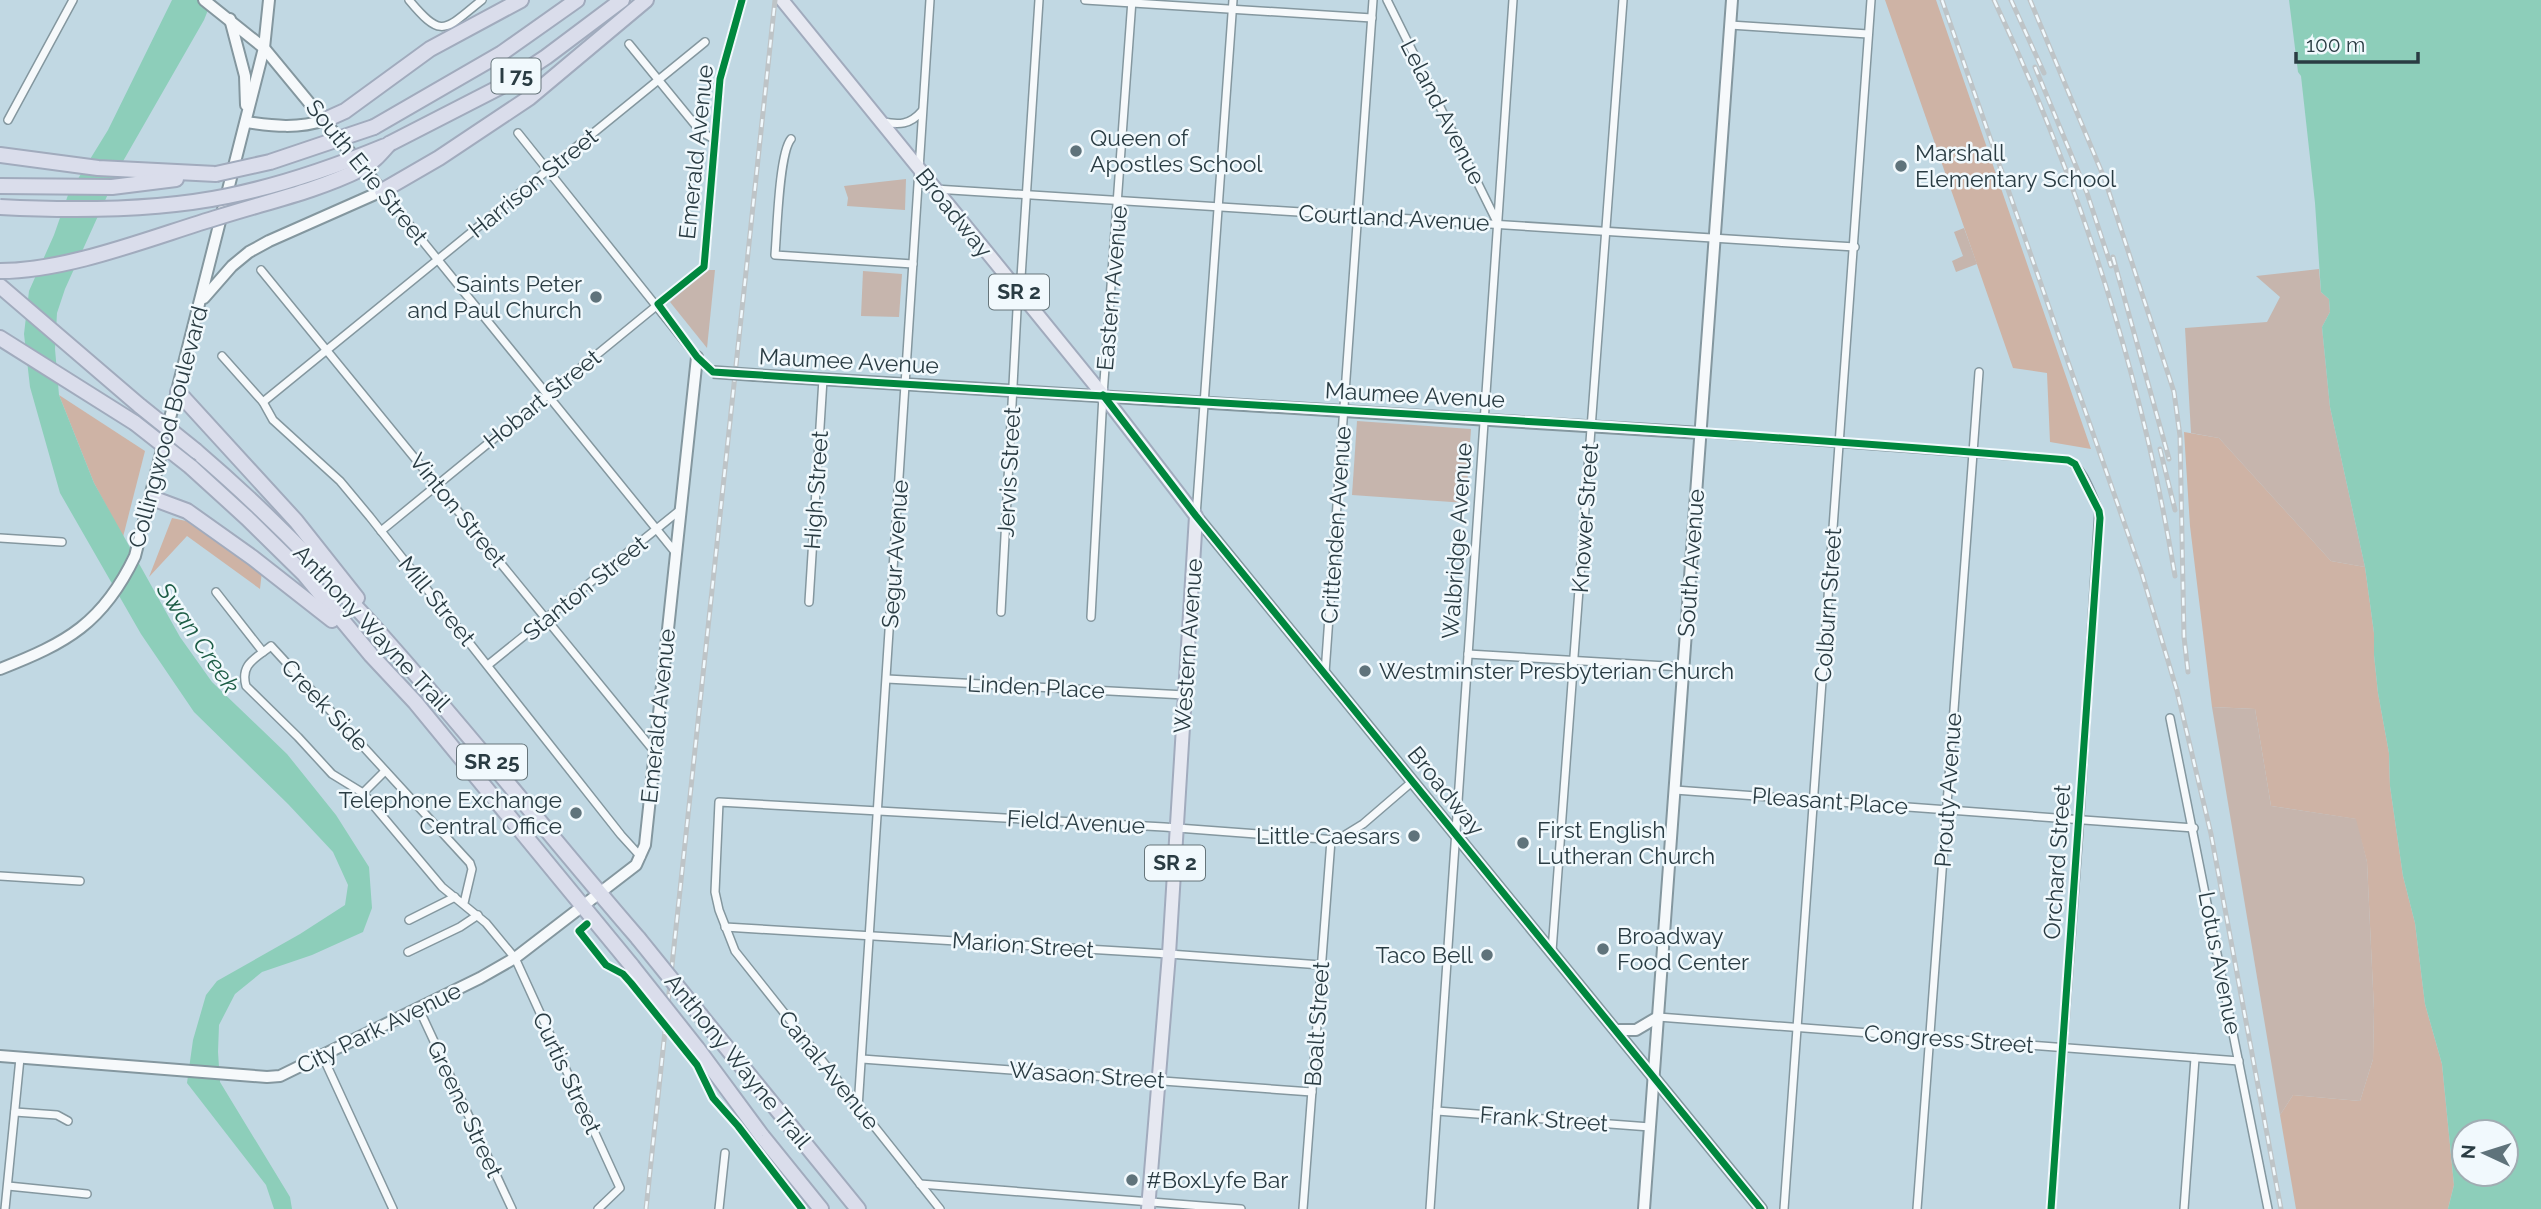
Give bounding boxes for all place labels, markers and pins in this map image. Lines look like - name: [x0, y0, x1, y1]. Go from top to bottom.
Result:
- place label: Queen of Apostles School: [1090, 124, 1263, 177]
- place label: Marshall Elementary School: [1915, 139, 2117, 192]
- marker: Queen of Apostles School: [1068, 143, 1084, 159]
- marker: Marshall Elementary School: [1893, 158, 1909, 174]
- place label: Saints Peter and Paul Church: [408, 270, 582, 323]
- marker: Saints Peter and Paul Church: [588, 289, 604, 305]
- place label: Westminster Presbyterian Church: [1379, 657, 1734, 684]
- marker: Westminster Presbyterian Church: [1357, 663, 1373, 679]
- place label: Telephone Exchange Central Office: [338, 786, 562, 839]
- marker: Telephone Exchange Central Office: [568, 805, 584, 821]
- place label: First English Lutheran Church: [1537, 816, 1715, 869]
- place label: Little Caesars: [1256, 822, 1400, 849]
- marker: Little Caesars: [1406, 828, 1422, 844]
- marker: First English Lutheran Church: [1515, 835, 1531, 851]
- place label: Broadway Food Center: [1617, 922, 1749, 975]
- place label: Taco Bell: [1375, 941, 1474, 968]
- marker: Broadway Food Center: [1595, 941, 1611, 957]
- marker: Taco Bell: [1479, 947, 1495, 963]
- place label: #BoxLyfe Bar: [1146, 1166, 1288, 1193]
- marker: #BoxLyfe Bar: [1124, 1172, 1140, 1188]

